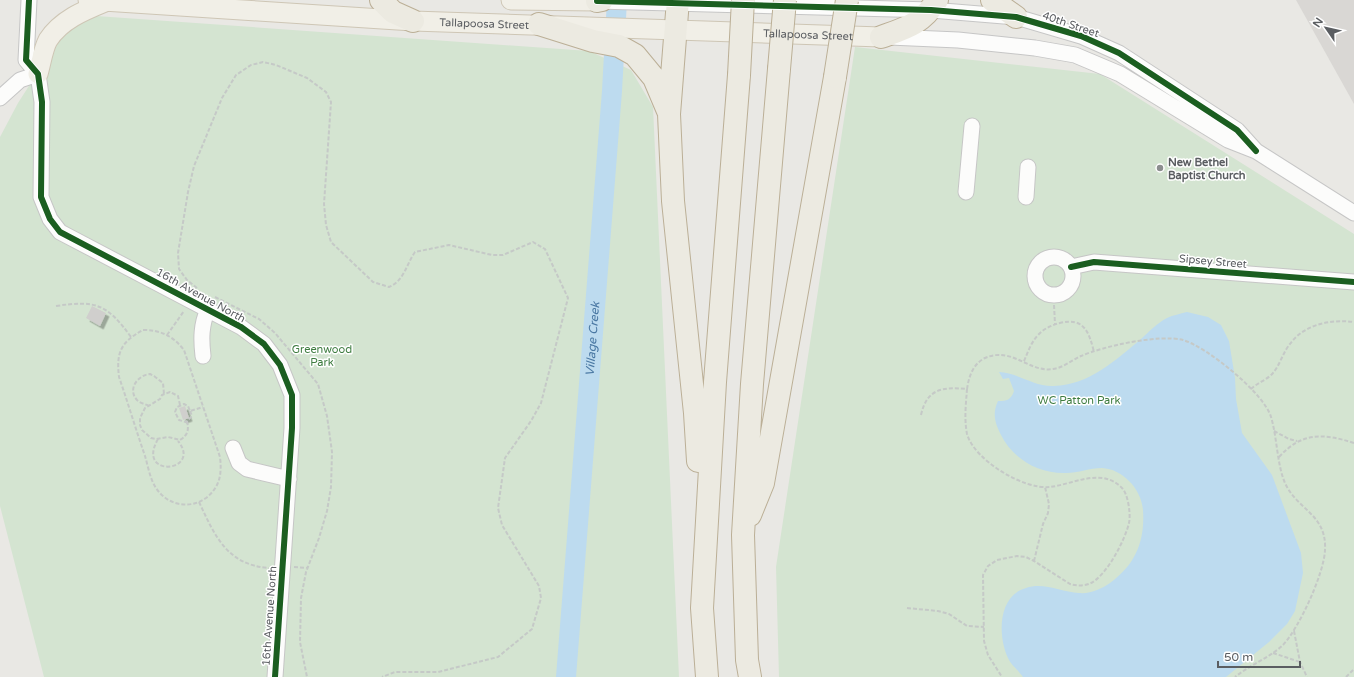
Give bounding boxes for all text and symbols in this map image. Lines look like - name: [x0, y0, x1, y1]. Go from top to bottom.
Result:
- north arrow: [1306, 8, 1346, 48]
- street label: 40th Street: [1041, 9, 1101, 40]
- text: N: [1310, 15, 1326, 30]
- street label: Tallapoosa Street: [439, 16, 529, 32]
- street label: Tallapoosa Street: [763, 27, 853, 43]
- place label: New Bethel Baptist Church: [1168, 156, 1246, 183]
- marker: New Bethel Baptist Church: [1155, 163, 1165, 173]
- street label: Sipsey Street: [1179, 252, 1247, 271]
- street label: 16th Avenue North: [154, 265, 248, 325]
- water label: Village Creek: [583, 300, 603, 377]
- park label: Greenwood Park: [292, 343, 352, 369]
- park label: WC Patton Park: [1038, 394, 1120, 407]
- street label: 16th Avenue North: [260, 566, 279, 667]
- scale bar: [1218, 643, 1300, 669]
- text: 50 m: [1224, 650, 1253, 664]

